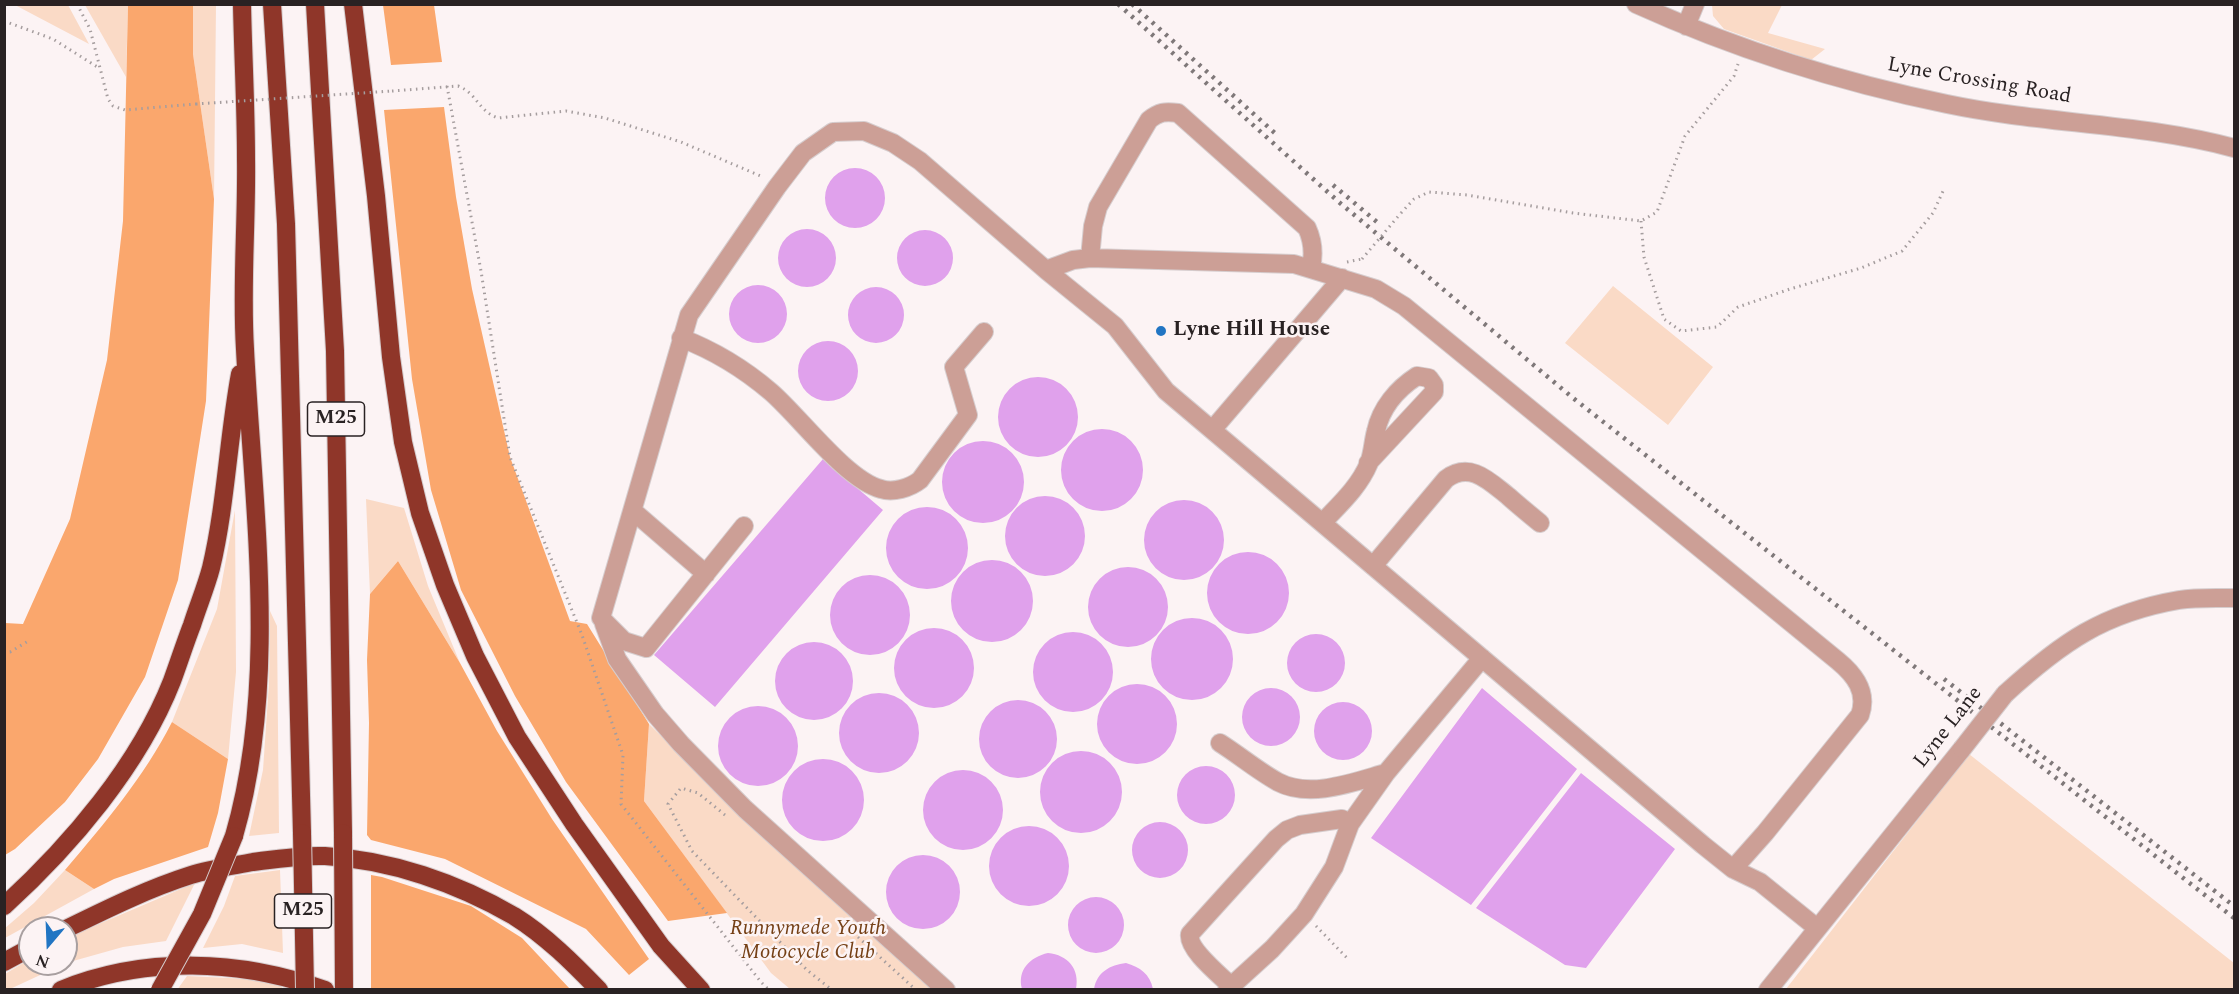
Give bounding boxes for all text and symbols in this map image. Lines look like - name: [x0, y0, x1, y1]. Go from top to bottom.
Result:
- street label: Lyne Crossing Road: [1885, 53, 2073, 111]
- place label: Lyne Hill House: [1173, 318, 1330, 344]
- marker: Lyne Hill House: [1154, 324, 1168, 338]
- road number: M25: [308, 402, 364, 436]
- street label: Lyne Lane: [1909, 682, 1989, 774]
- road number: M25: [274, 894, 332, 928]
- north arrow: [18, 916, 78, 976]
- park label: Runnymede Youth Motocycle Club: [730, 917, 886, 967]
- text: N: [33, 948, 53, 975]

